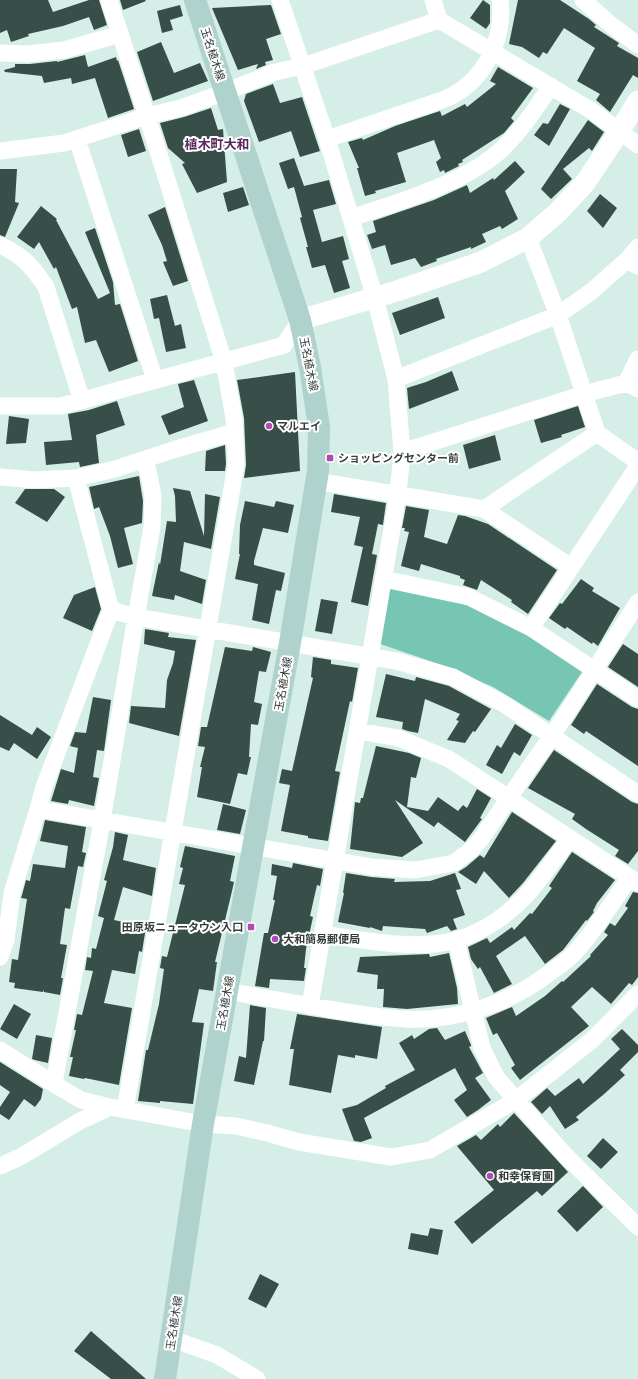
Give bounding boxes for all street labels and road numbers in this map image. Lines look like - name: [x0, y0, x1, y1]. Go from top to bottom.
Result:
- street label: 玉名植木線: [199, 26, 227, 82]
- street label: 玉名植木線: [298, 336, 320, 392]
- street label: 玉名植木線: [272, 656, 294, 712]
- street label: 玉名植木線: [214, 975, 236, 1031]
- street label: 玉名植木線: [164, 1295, 184, 1351]

